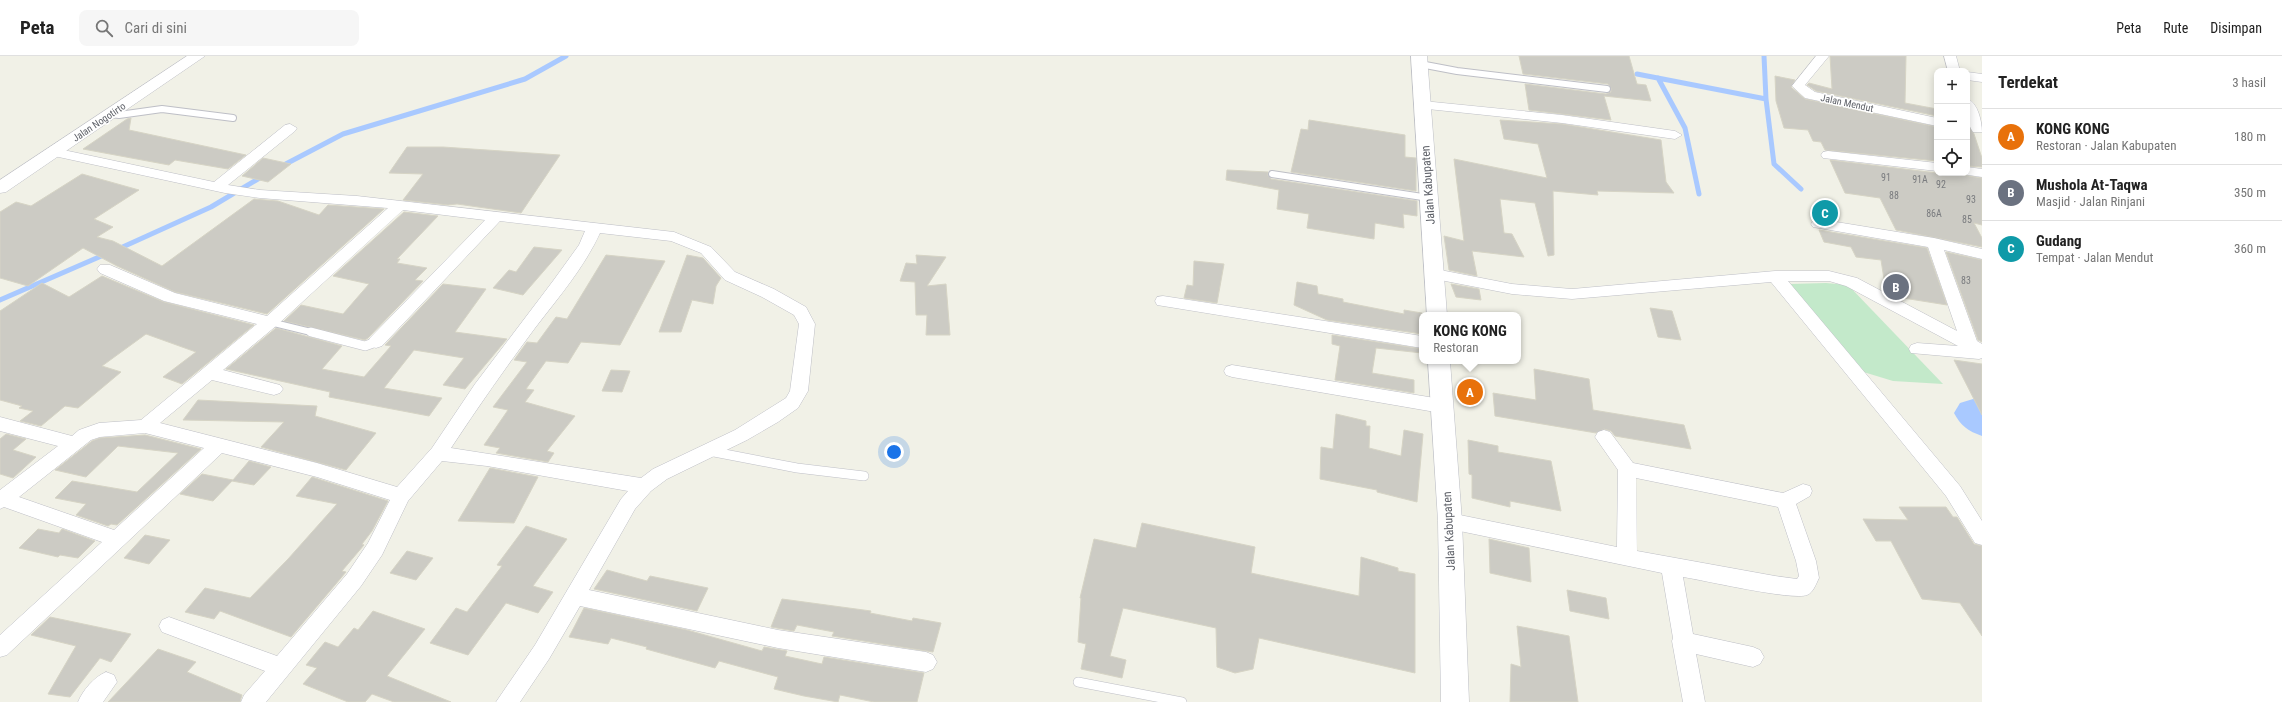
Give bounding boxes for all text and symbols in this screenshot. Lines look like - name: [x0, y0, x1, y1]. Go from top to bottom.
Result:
- search box: [79, 10, 359, 46]
- text: Peta: [20, 16, 55, 39]
- icon: search: [93, 17, 115, 39]
- text: Cari di sini: [125, 19, 187, 37]
- text: Peta: [2116, 20, 2141, 36]
- text: Rute: [2163, 20, 2188, 36]
- text: Disimpan: [2210, 20, 2262, 36]
- map controls: [1934, 68, 1970, 176]
- button: +: [1934, 68, 1970, 104]
- text: Terdekat: [1998, 72, 2058, 92]
- text: 3 hasil: [2232, 75, 2266, 90]
- street label: Jalan Mendut: [1820, 92, 1874, 114]
- street label: Jalan Nogotirto: [70, 100, 128, 144]
- button: −: [1934, 104, 1970, 140]
- text: KONG KONG: [2036, 120, 2110, 138]
- text: A: [2007, 129, 2015, 144]
- text: 180 m: [2234, 129, 2266, 144]
- text: Restoran · Jalan Kabupaten: [2036, 138, 2176, 153]
- button: locate: [1934, 140, 1970, 176]
- street label: Jalan Kabupaten: [1418, 145, 1438, 225]
- house number: 91: [1881, 172, 1891, 183]
- house number: 91A: [1912, 174, 1928, 185]
- text: Mushola At-Taqwa: [2036, 176, 2148, 194]
- house number: 92: [1936, 179, 1946, 190]
- text: B: [2007, 185, 2015, 200]
- text: 350 m: [2234, 185, 2266, 200]
- house number: 88: [1889, 190, 1899, 201]
- house number: 93: [1966, 194, 1976, 205]
- text: Masjid · Jalan Rinjani: [2036, 194, 2145, 209]
- pin: C: [1812, 198, 1838, 228]
- house number: 86A: [1926, 208, 1942, 219]
- house number: 85: [1962, 214, 1972, 225]
- text: Gudang: [2036, 232, 2082, 250]
- text: C: [2007, 241, 2015, 256]
- text: 360 m: [2234, 241, 2266, 256]
- text: Tempat · Jalan Mendut: [2036, 250, 2153, 265]
- pin: B: [1883, 272, 1909, 302]
- house number: 83: [1961, 275, 1971, 286]
- popup: [1419, 312, 1521, 364]
- text: KONG KONG: [1433, 322, 1507, 340]
- text: Restoran: [1433, 340, 1479, 355]
- pin: A: [1457, 377, 1483, 407]
- your location: [884, 442, 904, 462]
- street label: Jalan Kabupaten: [1440, 491, 1458, 571]

